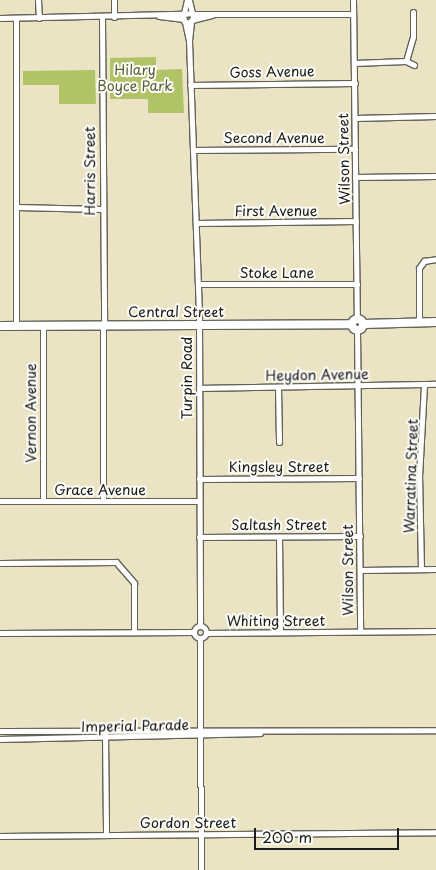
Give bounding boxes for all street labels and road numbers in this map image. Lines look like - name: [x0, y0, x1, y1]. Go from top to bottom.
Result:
- street label: Goss Avenue: [230, 63, 314, 81]
- street label: Wilson Street: [335, 113, 353, 205]
- street label: Harris Street: [82, 126, 98, 216]
- street label: Second Avenue: [224, 130, 324, 146]
- street label: First Avenue: [235, 203, 317, 219]
- street label: Stoke Lane: [240, 265, 314, 281]
- street label: Central Street: [127, 304, 225, 320]
- street label: Turpin Road: [179, 337, 195, 419]
- street label: Vernon Avenue: [23, 363, 39, 463]
- street label: Heydon Avenue: [265, 366, 369, 384]
- street label: Warratina Street: [401, 418, 421, 534]
- street label: Kingsley Street: [228, 459, 330, 475]
- street label: Grace Avenue: [54, 482, 146, 498]
- street label: Saltash Street: [231, 517, 327, 533]
- street label: Wilson Street: [340, 524, 356, 616]
- street label: Whiting Street: [227, 613, 325, 629]
- street label: Imperial Parade: [82, 717, 188, 735]
- street label: Gordon Street: [140, 815, 236, 831]

